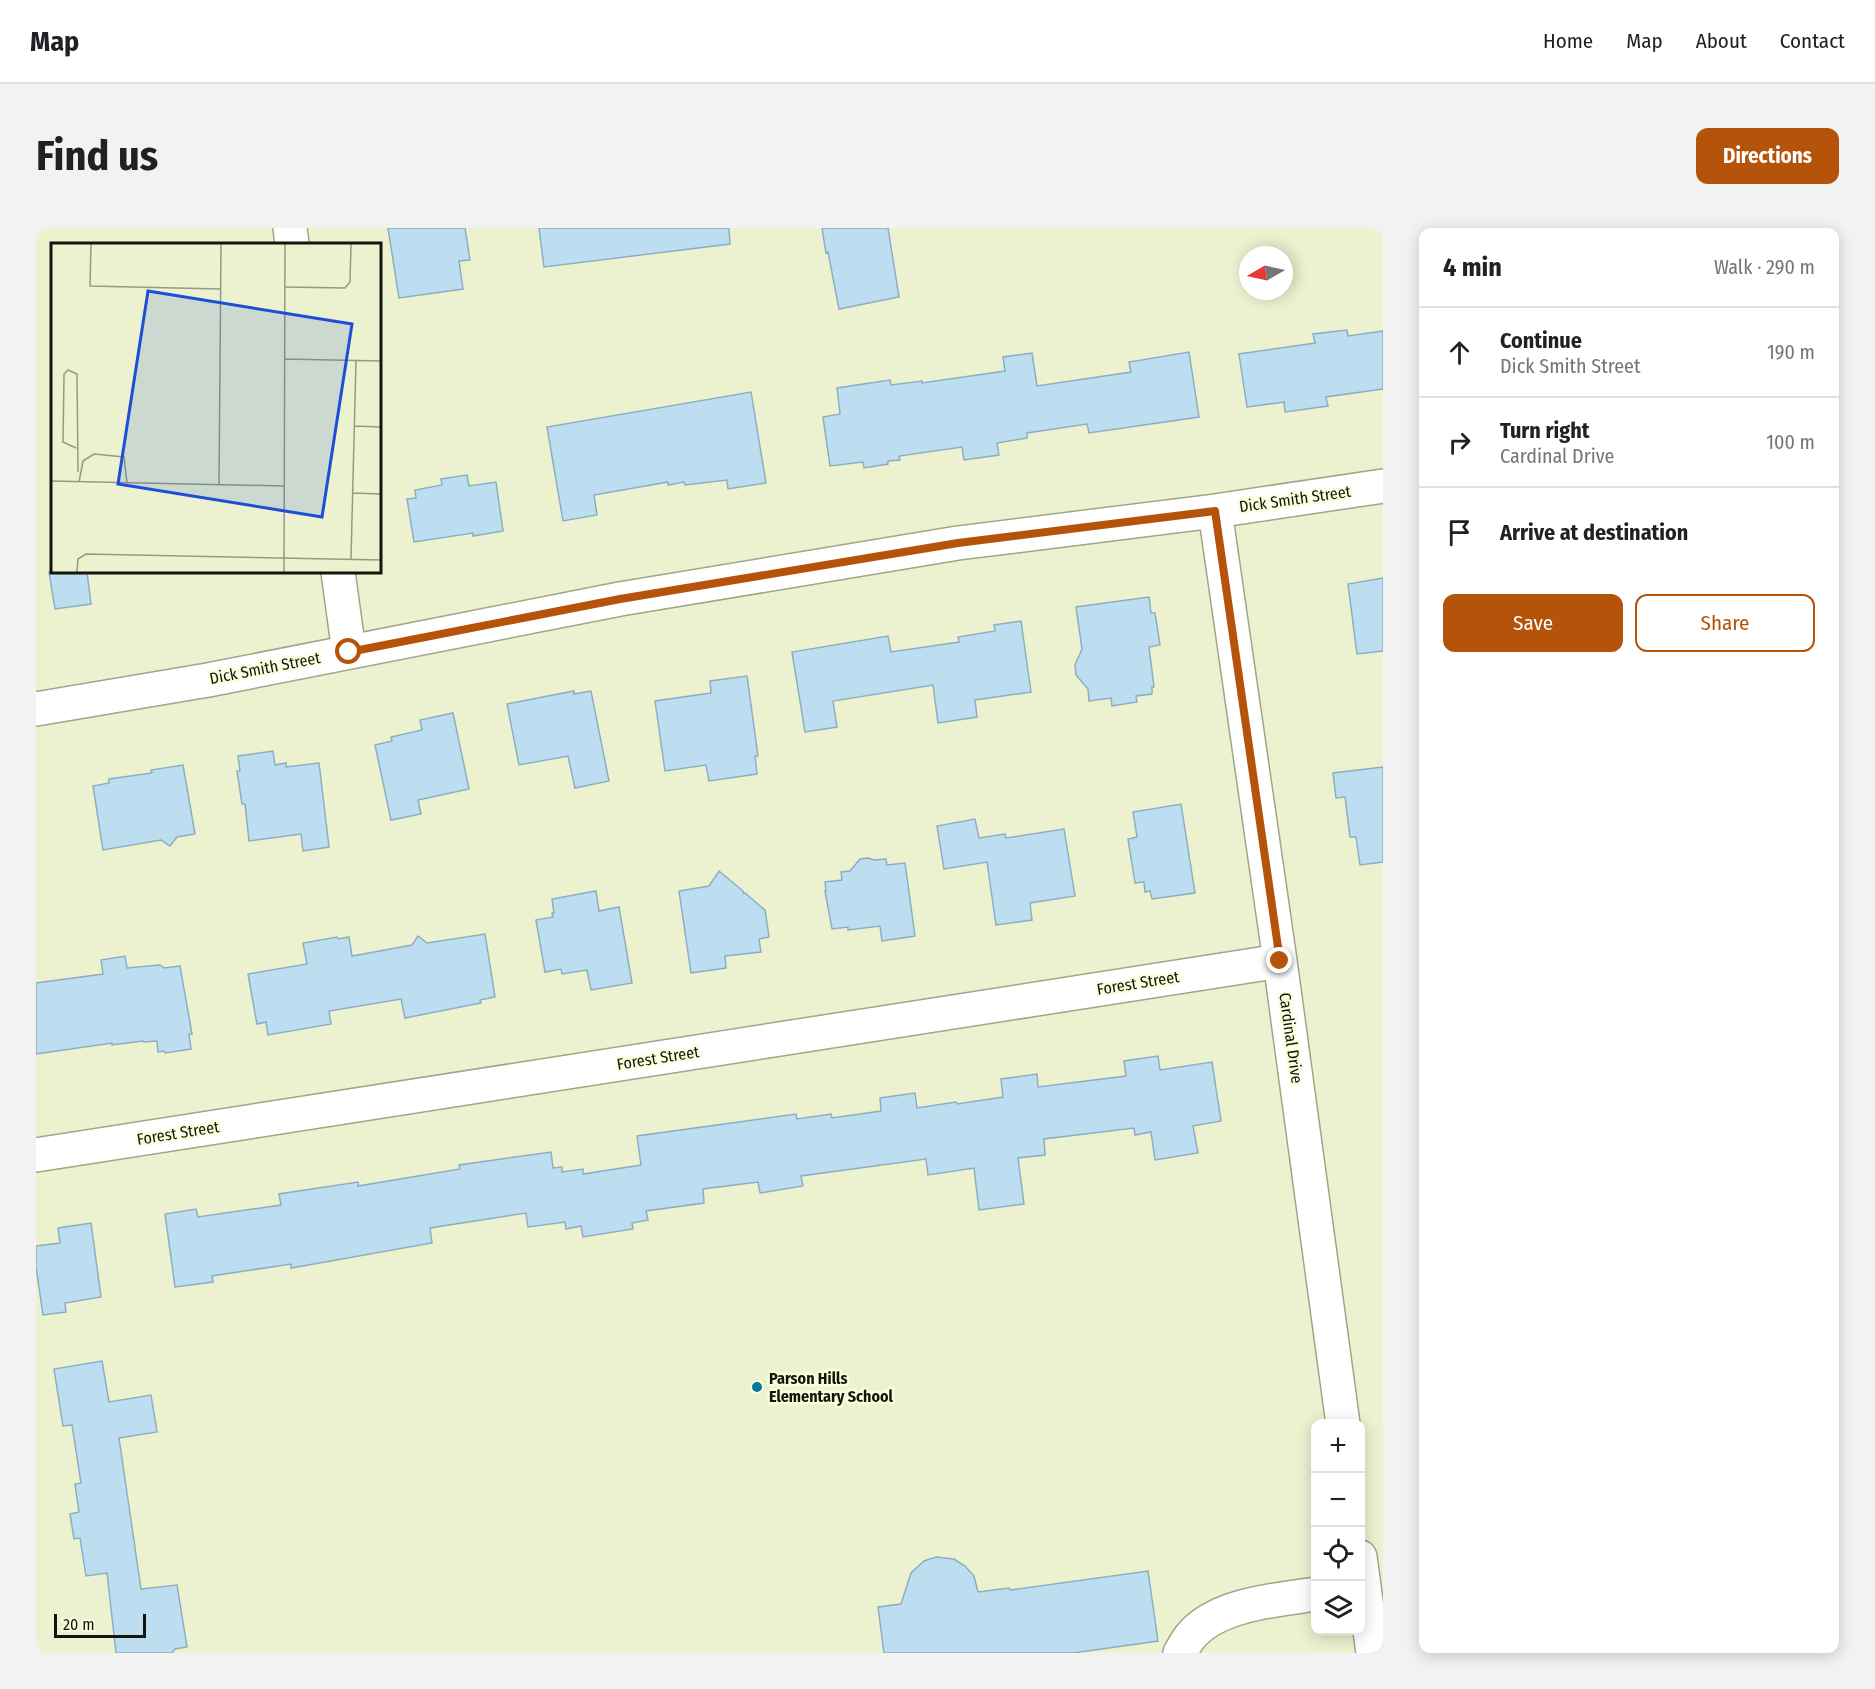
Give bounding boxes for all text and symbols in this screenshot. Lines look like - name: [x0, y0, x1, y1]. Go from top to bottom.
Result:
- text: Map: [30, 25, 79, 58]
- text: Home: [1543, 28, 1593, 54]
- text: Map: [1626, 28, 1663, 54]
- text: About: [1696, 28, 1747, 54]
- text: Contact: [1780, 28, 1845, 54]
- button: Directions: [1696, 128, 1839, 184]
- text: Find us: [36, 131, 158, 181]
- inset map: [51, 243, 381, 573]
- north arrow: [1239, 246, 1293, 300]
- text: 4 min: [1443, 252, 1502, 283]
- text: Walk · 290 m: [1714, 255, 1815, 279]
- text: Continue: [1500, 327, 1582, 354]
- icon: ahead: [1443, 336, 1476, 369]
- text: 190 m: [1767, 340, 1815, 364]
- text: Dick Smith Street: [1500, 354, 1641, 378]
- text: Turn right: [1500, 417, 1589, 444]
- icon: right: [1443, 426, 1476, 459]
- text: 100 m: [1766, 430, 1815, 454]
- text: Cardinal Drive: [1500, 444, 1614, 468]
- street label: Dick Smith Street: [1238, 482, 1353, 516]
- icon: arrive: [1443, 516, 1476, 549]
- text: Arrive at destination: [1500, 519, 1688, 546]
- button: Save: [1443, 594, 1623, 652]
- button: Share: [1635, 594, 1815, 652]
- route start: [335, 638, 361, 664]
- street label: Dick Smith Street: [208, 648, 323, 688]
- route end: [1266, 947, 1292, 973]
- street label: Forest Street: [1095, 967, 1181, 999]
- street label: Cardinal Drive: [1275, 991, 1307, 1085]
- street label: Forest Street: [615, 1042, 701, 1074]
- street label: Forest Street: [135, 1117, 221, 1149]
- place label: Parson Hills Elementary School: [769, 1369, 894, 1406]
- marker: Parson Hills Elementary School: [750, 1380, 764, 1394]
- map controls: [1311, 1419, 1365, 1635]
- button: +: [1311, 1419, 1365, 1473]
- button: −: [1311, 1473, 1365, 1527]
- button: locate: [1311, 1527, 1365, 1581]
- button: layers: [1311, 1581, 1365, 1635]
- scale bar: [54, 1611, 146, 1638]
- text: 20 m: [63, 1615, 94, 1634]

